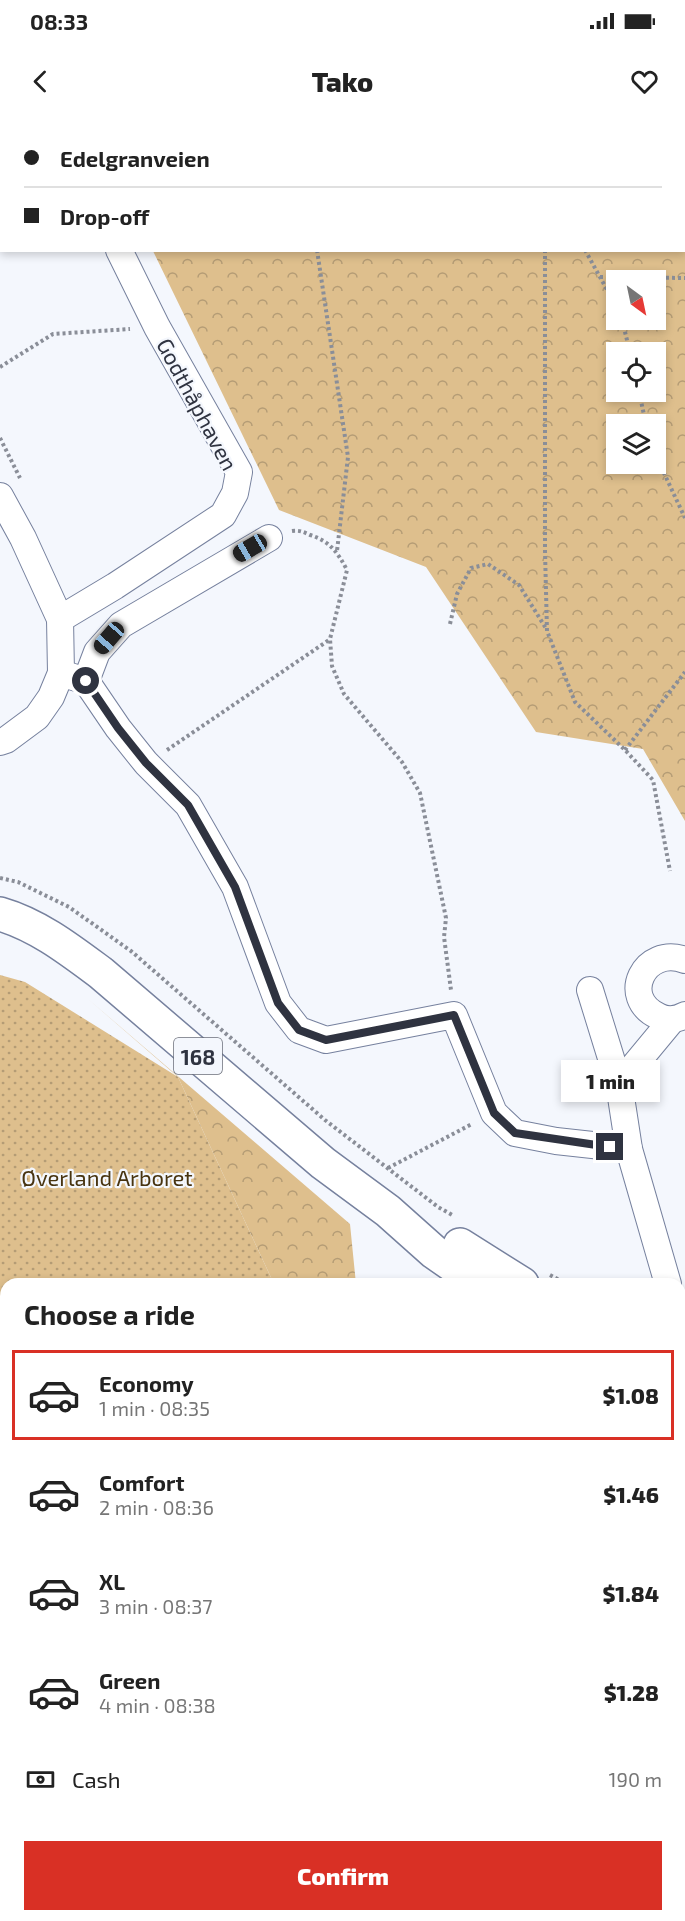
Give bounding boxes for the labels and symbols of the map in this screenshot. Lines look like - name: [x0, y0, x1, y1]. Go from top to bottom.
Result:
- north arrow: [606, 270, 666, 330]
- street label: Godthåphaven: [152, 333, 244, 475]
- car: [230, 531, 270, 565]
- car: [90, 619, 128, 657]
- route start: [72, 667, 99, 694]
- road number: 168: [174, 1038, 222, 1074]
- callout: 1 min: [560, 1060, 660, 1102]
- route end: [596, 1133, 623, 1160]
- park label: Øverland Arboret: [21, 1164, 193, 1190]

